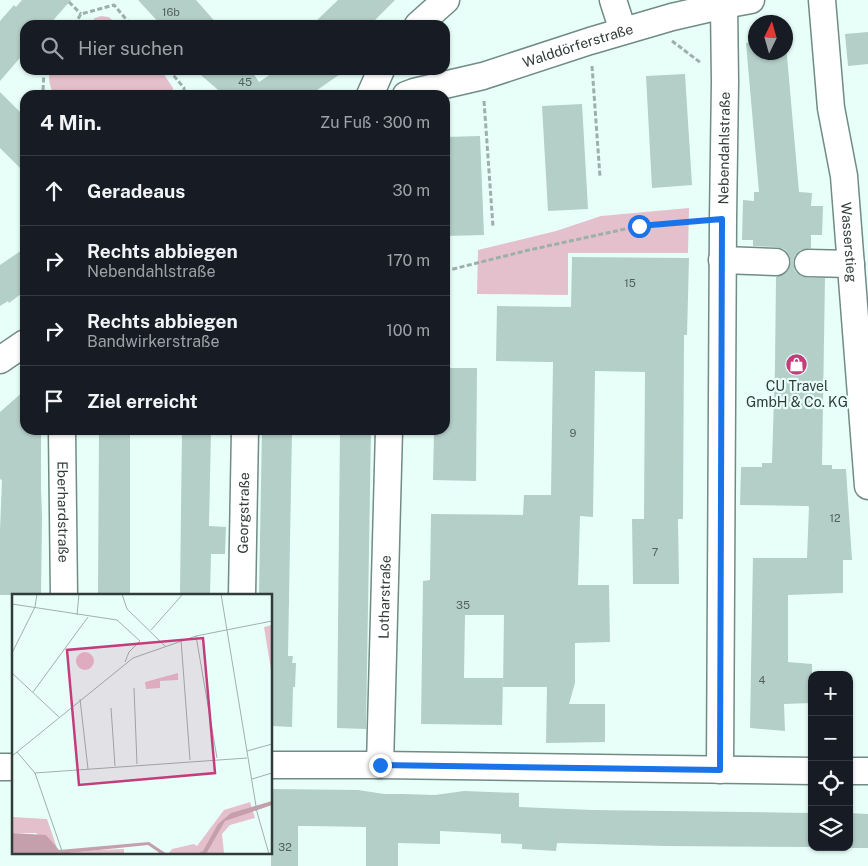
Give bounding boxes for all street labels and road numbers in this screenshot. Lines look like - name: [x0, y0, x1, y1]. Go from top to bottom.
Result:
- street label: Walddörferstraße: [521, 21, 635, 71]
- street label: Nebendahlstraße: [715, 92, 733, 204]
- street label: Wasserstieg: [838, 201, 860, 283]
- street label: Eberhardstraße: [54, 461, 72, 563]
- street label: Georgstraße: [235, 472, 252, 554]
- street label: Lotharstraße: [375, 555, 394, 639]

